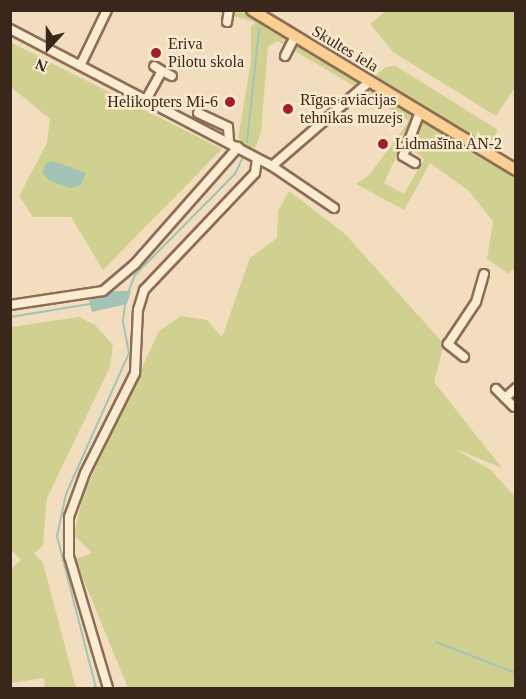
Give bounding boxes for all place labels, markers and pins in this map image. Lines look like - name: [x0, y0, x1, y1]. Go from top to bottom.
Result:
- place label: Eriva Pilotu skola: [168, 34, 244, 72]
- marker: Eriva Pilotu skola: [149, 46, 163, 60]
- place label: Rīgas aviācijas tehnikas muzejs: [300, 90, 403, 128]
- place label: Helikopters Mi-6: [107, 92, 218, 112]
- marker: Helikopters Mi-6: [223, 95, 237, 109]
- marker: Rīgas aviācijas tehnikas muzejs: [281, 102, 295, 116]
- place label: Lidmašīna AN-2: [395, 134, 503, 154]
- marker: Lidmašīna AN-2: [376, 137, 390, 151]

